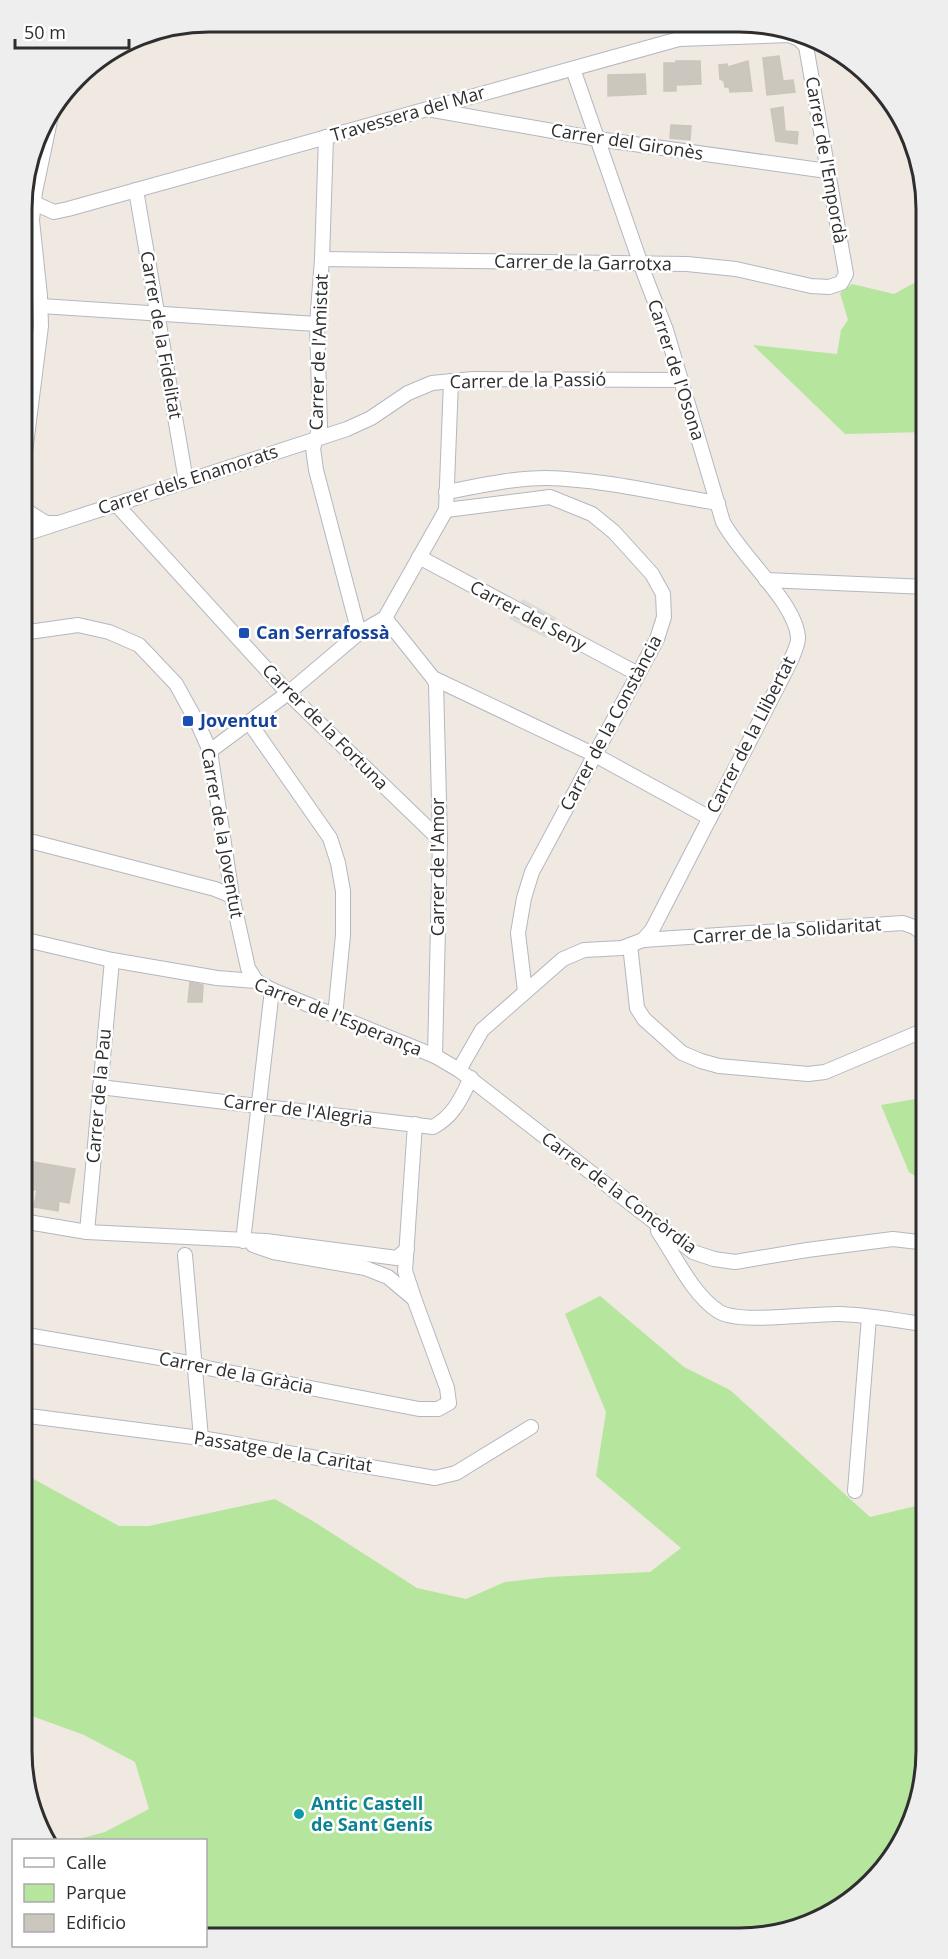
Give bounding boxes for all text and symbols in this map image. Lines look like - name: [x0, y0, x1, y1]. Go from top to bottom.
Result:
- scale bar: [15, 12, 129, 50]
- text: 50 m: [24, 20, 66, 44]
- street label: Carrer de l'Empordà: [800, 74, 854, 245]
- street label: Travessera del Mar: [328, 79, 488, 147]
- street label: Carrer del Gironès: [549, 117, 705, 165]
- street label: Carrer de la Garrotxa: [494, 248, 672, 276]
- street label: Carrer de la Fidelitat: [135, 249, 189, 421]
- street label: Carrer de l'Amistat: [303, 273, 333, 431]
- street label: Carrer de l'Osona: [643, 296, 711, 443]
- street label: Carrer de la Passió: [449, 367, 606, 393]
- street label: Carrer dels Enamorats: [95, 439, 281, 520]
- street label: Carrer del Seny: [466, 574, 592, 656]
- place label: Can Serrafossà: [256, 620, 390, 644]
- marker: Can Serrafossà: [237, 626, 251, 640]
- street label: Carrer de la Constància: [554, 631, 667, 815]
- street label: Carrer de la Llibertat: [700, 652, 800, 817]
- street label: Carrer de la Fortuna: [257, 658, 394, 795]
- place label: Joventut: [198, 708, 277, 732]
- marker: Joventut: [181, 714, 195, 728]
- street label: Carrer de la Joventut: [196, 746, 250, 920]
- street label: Carrer de l'Amor: [425, 797, 449, 936]
- street label: Carrer de la Solidaritat: [692, 911, 882, 949]
- street label: Carrer de l'Esperança: [251, 971, 426, 1061]
- street label: Carrer de la Pau: [80, 1028, 116, 1164]
- street label: Carrer de l'Alegria: [222, 1088, 374, 1130]
- street label: Carrer de la Concòrdia: [537, 1126, 702, 1259]
- street label: Carrer de la Gràcia: [157, 1345, 315, 1399]
- street label: Passatge de la Caritat: [192, 1425, 374, 1477]
- place label: Antic Castell de Sant Genís: [311, 1791, 433, 1836]
- marker: Antic Castell de Sant Genís: [292, 1807, 306, 1821]
- legend: [12, 1839, 207, 1947]
- text: Calle: [66, 1850, 107, 1874]
- text: Parque: [66, 1880, 126, 1904]
- text: Edificio: [66, 1910, 126, 1934]

